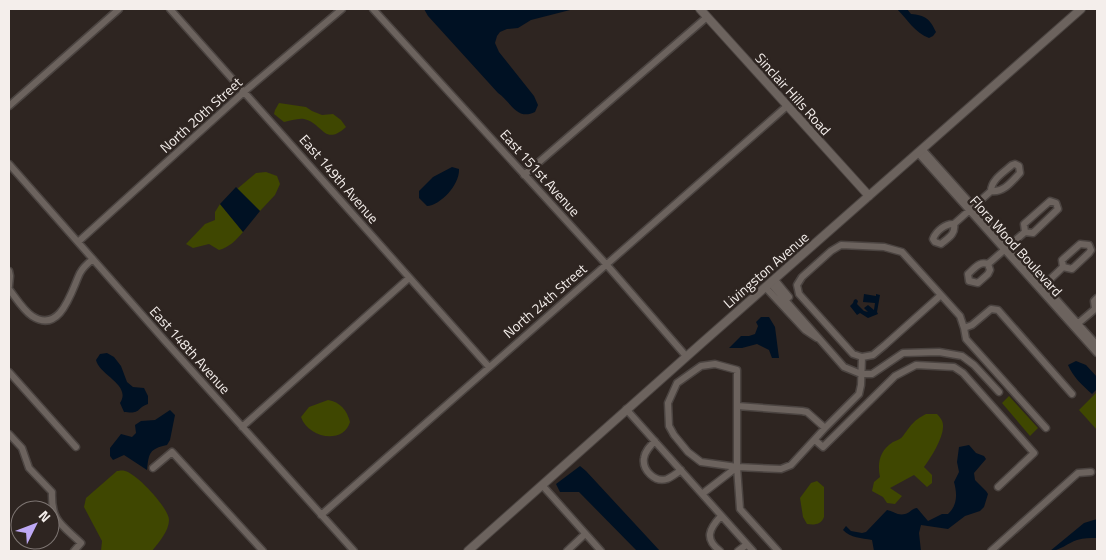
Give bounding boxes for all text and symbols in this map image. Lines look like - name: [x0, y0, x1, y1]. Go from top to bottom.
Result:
- street label: Sinclair Hills Road: [751, 48, 836, 139]
- street label: North 20th Street: [155, 72, 247, 157]
- street label: East 151st Avenue: [495, 124, 585, 221]
- street label: East 149th Avenue: [295, 129, 384, 228]
- street label: Flora Wood Boulevard: [965, 190, 1068, 301]
- street label: Livingston Avenue: [718, 226, 813, 313]
- street label: North 24th Street: [498, 258, 591, 343]
- street label: East 148th Avenue: [145, 301, 236, 398]
- north arrow: [10, 500, 60, 550]
- text: N: [34, 505, 56, 527]

